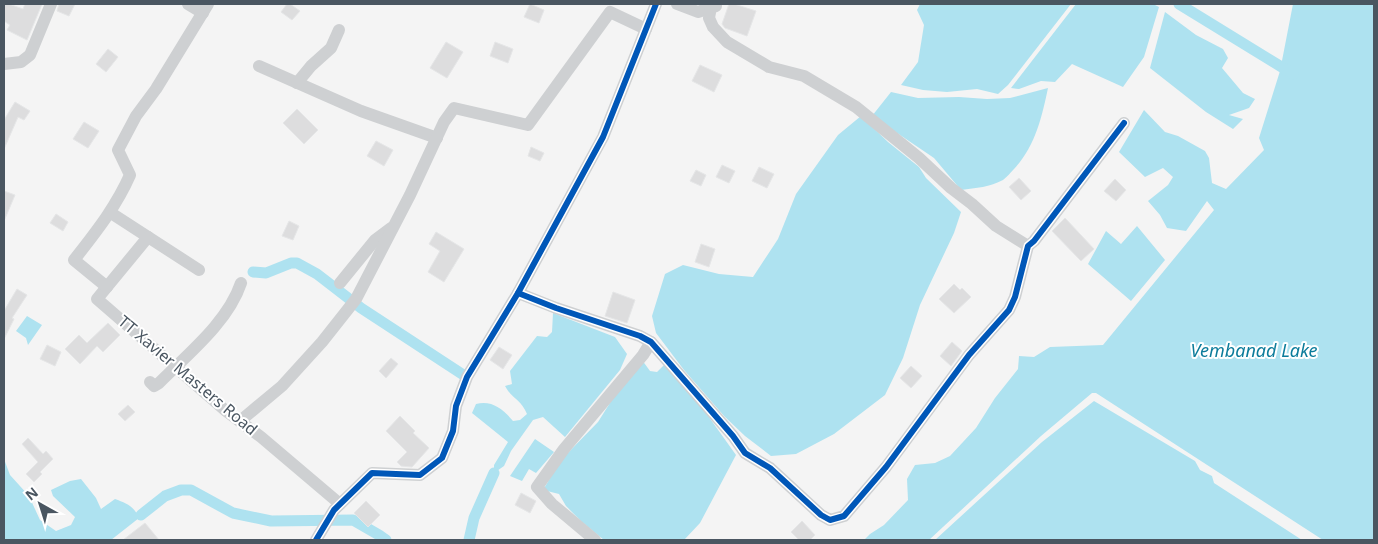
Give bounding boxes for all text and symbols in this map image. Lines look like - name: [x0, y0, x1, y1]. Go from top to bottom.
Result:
- street label: TT Xavier Masters Road: [114, 310, 262, 440]
- water label: Vembanad Lake: [1190, 338, 1318, 362]
- north arrow: [15, 479, 65, 529]
- text: N: [21, 483, 42, 504]

